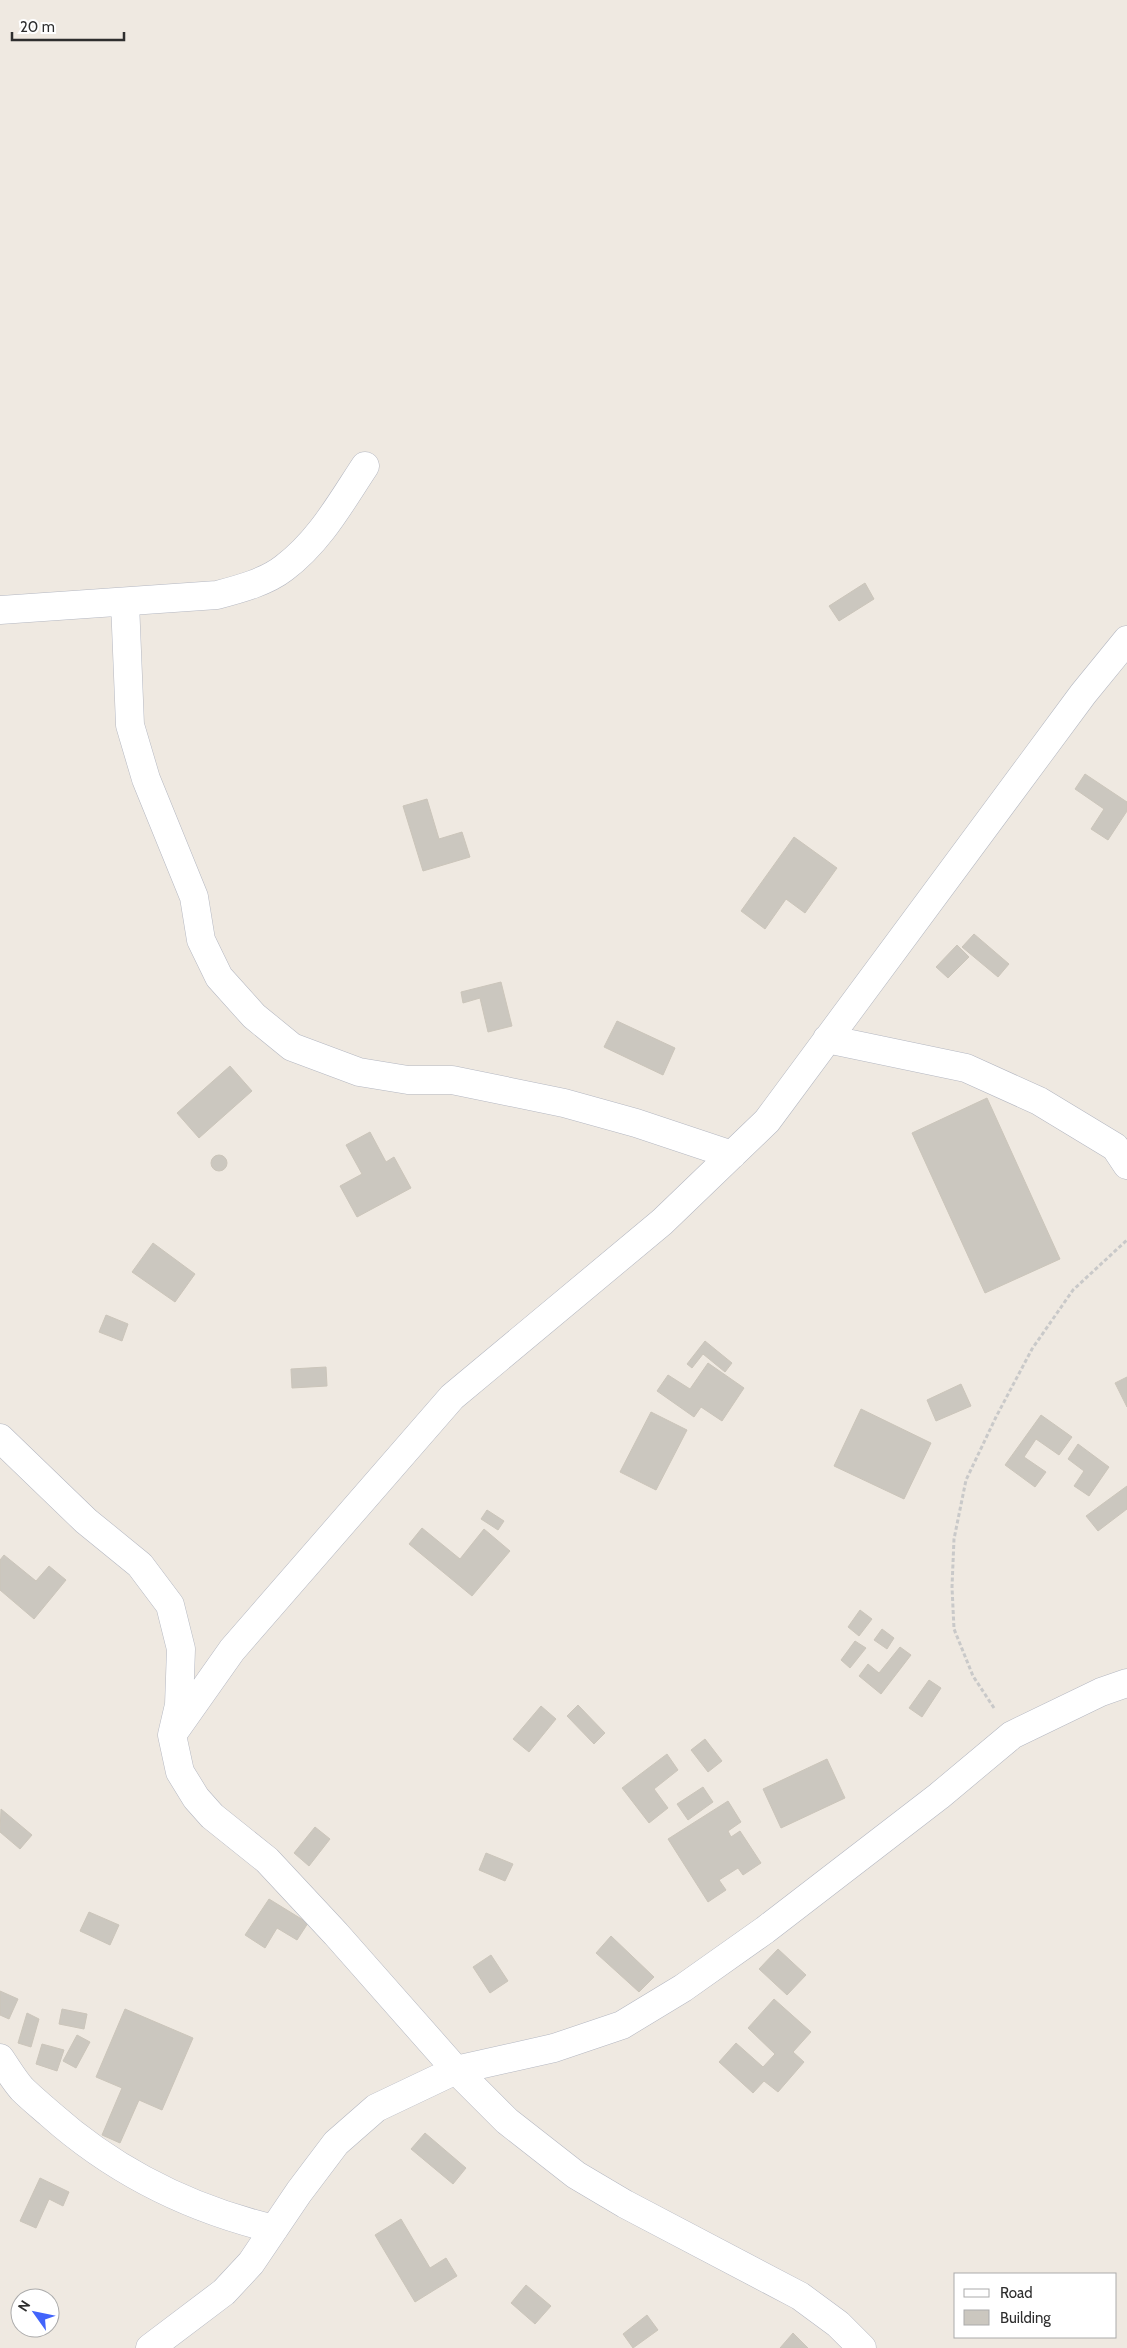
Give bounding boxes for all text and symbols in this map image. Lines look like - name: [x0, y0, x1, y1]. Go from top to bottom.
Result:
- scale bar: [12, 10, 125, 42]
- text: 20 m: [20, 18, 55, 36]
- legend: [954, 2273, 1117, 2338]
- text: Road: [1000, 2284, 1033, 2302]
- north arrow: [10, 2288, 60, 2338]
- text: N: [14, 2297, 34, 2315]
- text: Building: [1000, 2309, 1051, 2327]

